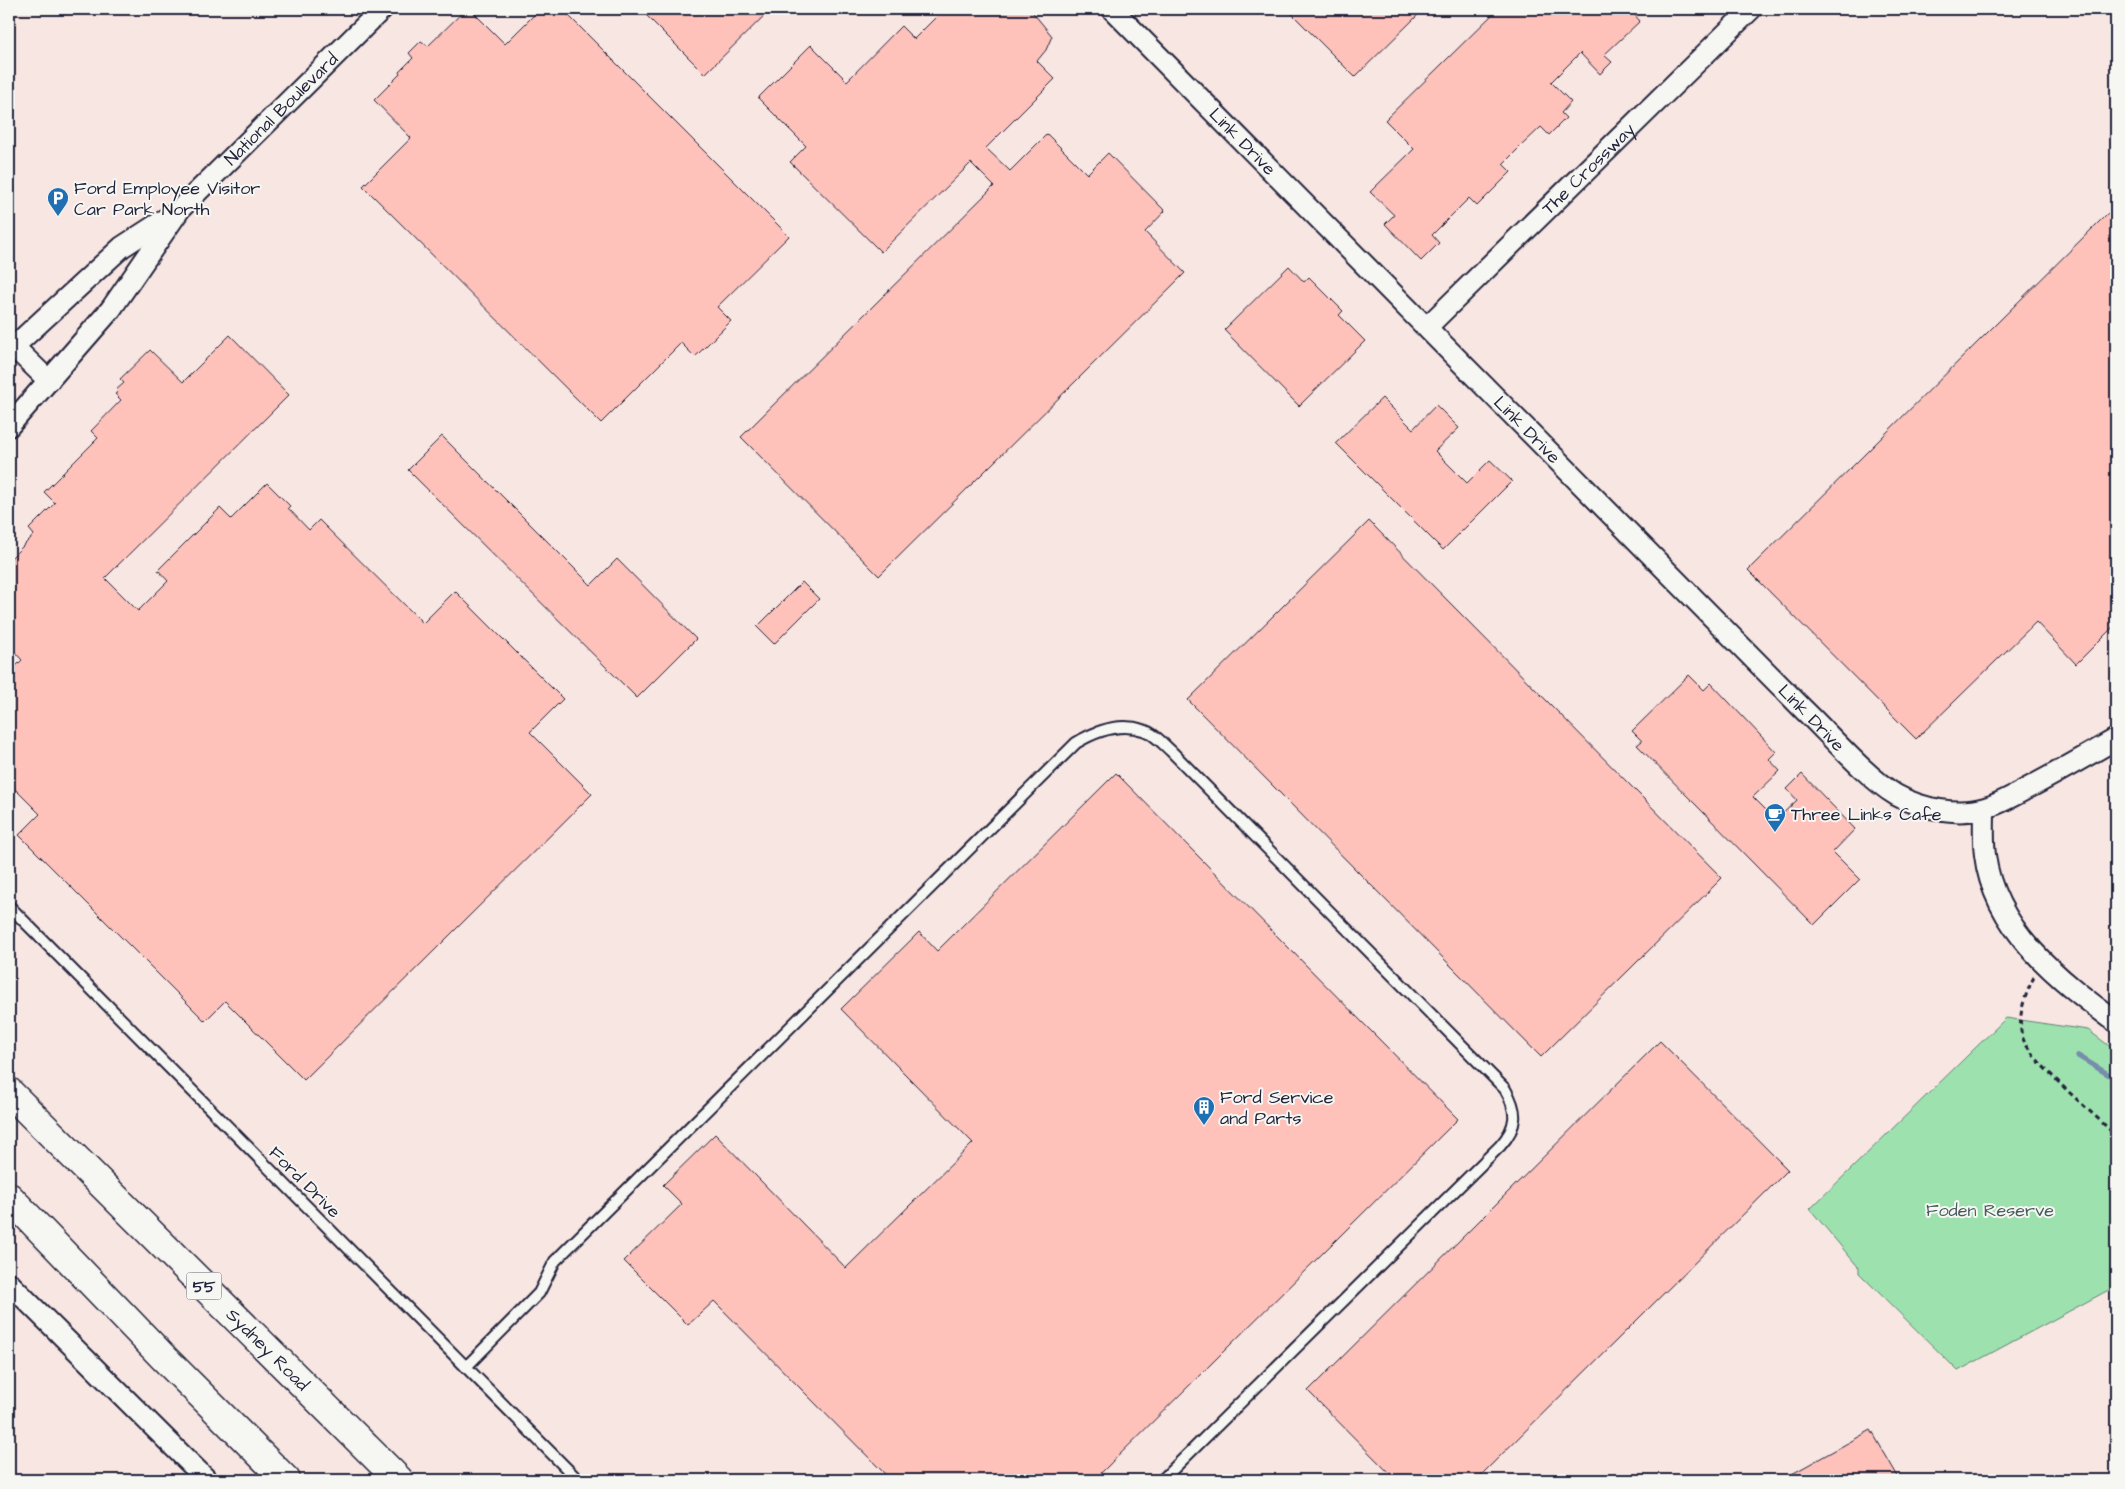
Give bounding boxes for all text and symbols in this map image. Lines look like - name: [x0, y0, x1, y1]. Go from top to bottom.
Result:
- street label: National Boulevard: [219, 47, 344, 171]
- street label: Link Drive: [1203, 102, 1282, 181]
- street label: The Crossway: [1536, 117, 1642, 221]
- place label: Ford Employee Visitor Car Park North: [74, 176, 260, 222]
- parking icon: Ford Employee Visitor Car Park North: [46, 186, 70, 217]
- street label: Link Drive: [1488, 391, 1566, 469]
- street label: Link Drive: [1772, 679, 1850, 758]
- cafe icon: Three Links Cafe: [1763, 802, 1787, 833]
- place label: Three Links Cafe: [1791, 802, 1942, 827]
- place label: Ford Service and Parts: [1220, 1085, 1334, 1131]
- building icon: Ford Service and Parts: [1192, 1095, 1216, 1126]
- street label: Ford Drive: [263, 1141, 346, 1224]
- park label: Foden Reserve: [1926, 1198, 2054, 1223]
- road number: 55: [186, 1272, 222, 1300]
- street label: Sydney Road: [220, 1303, 314, 1397]

